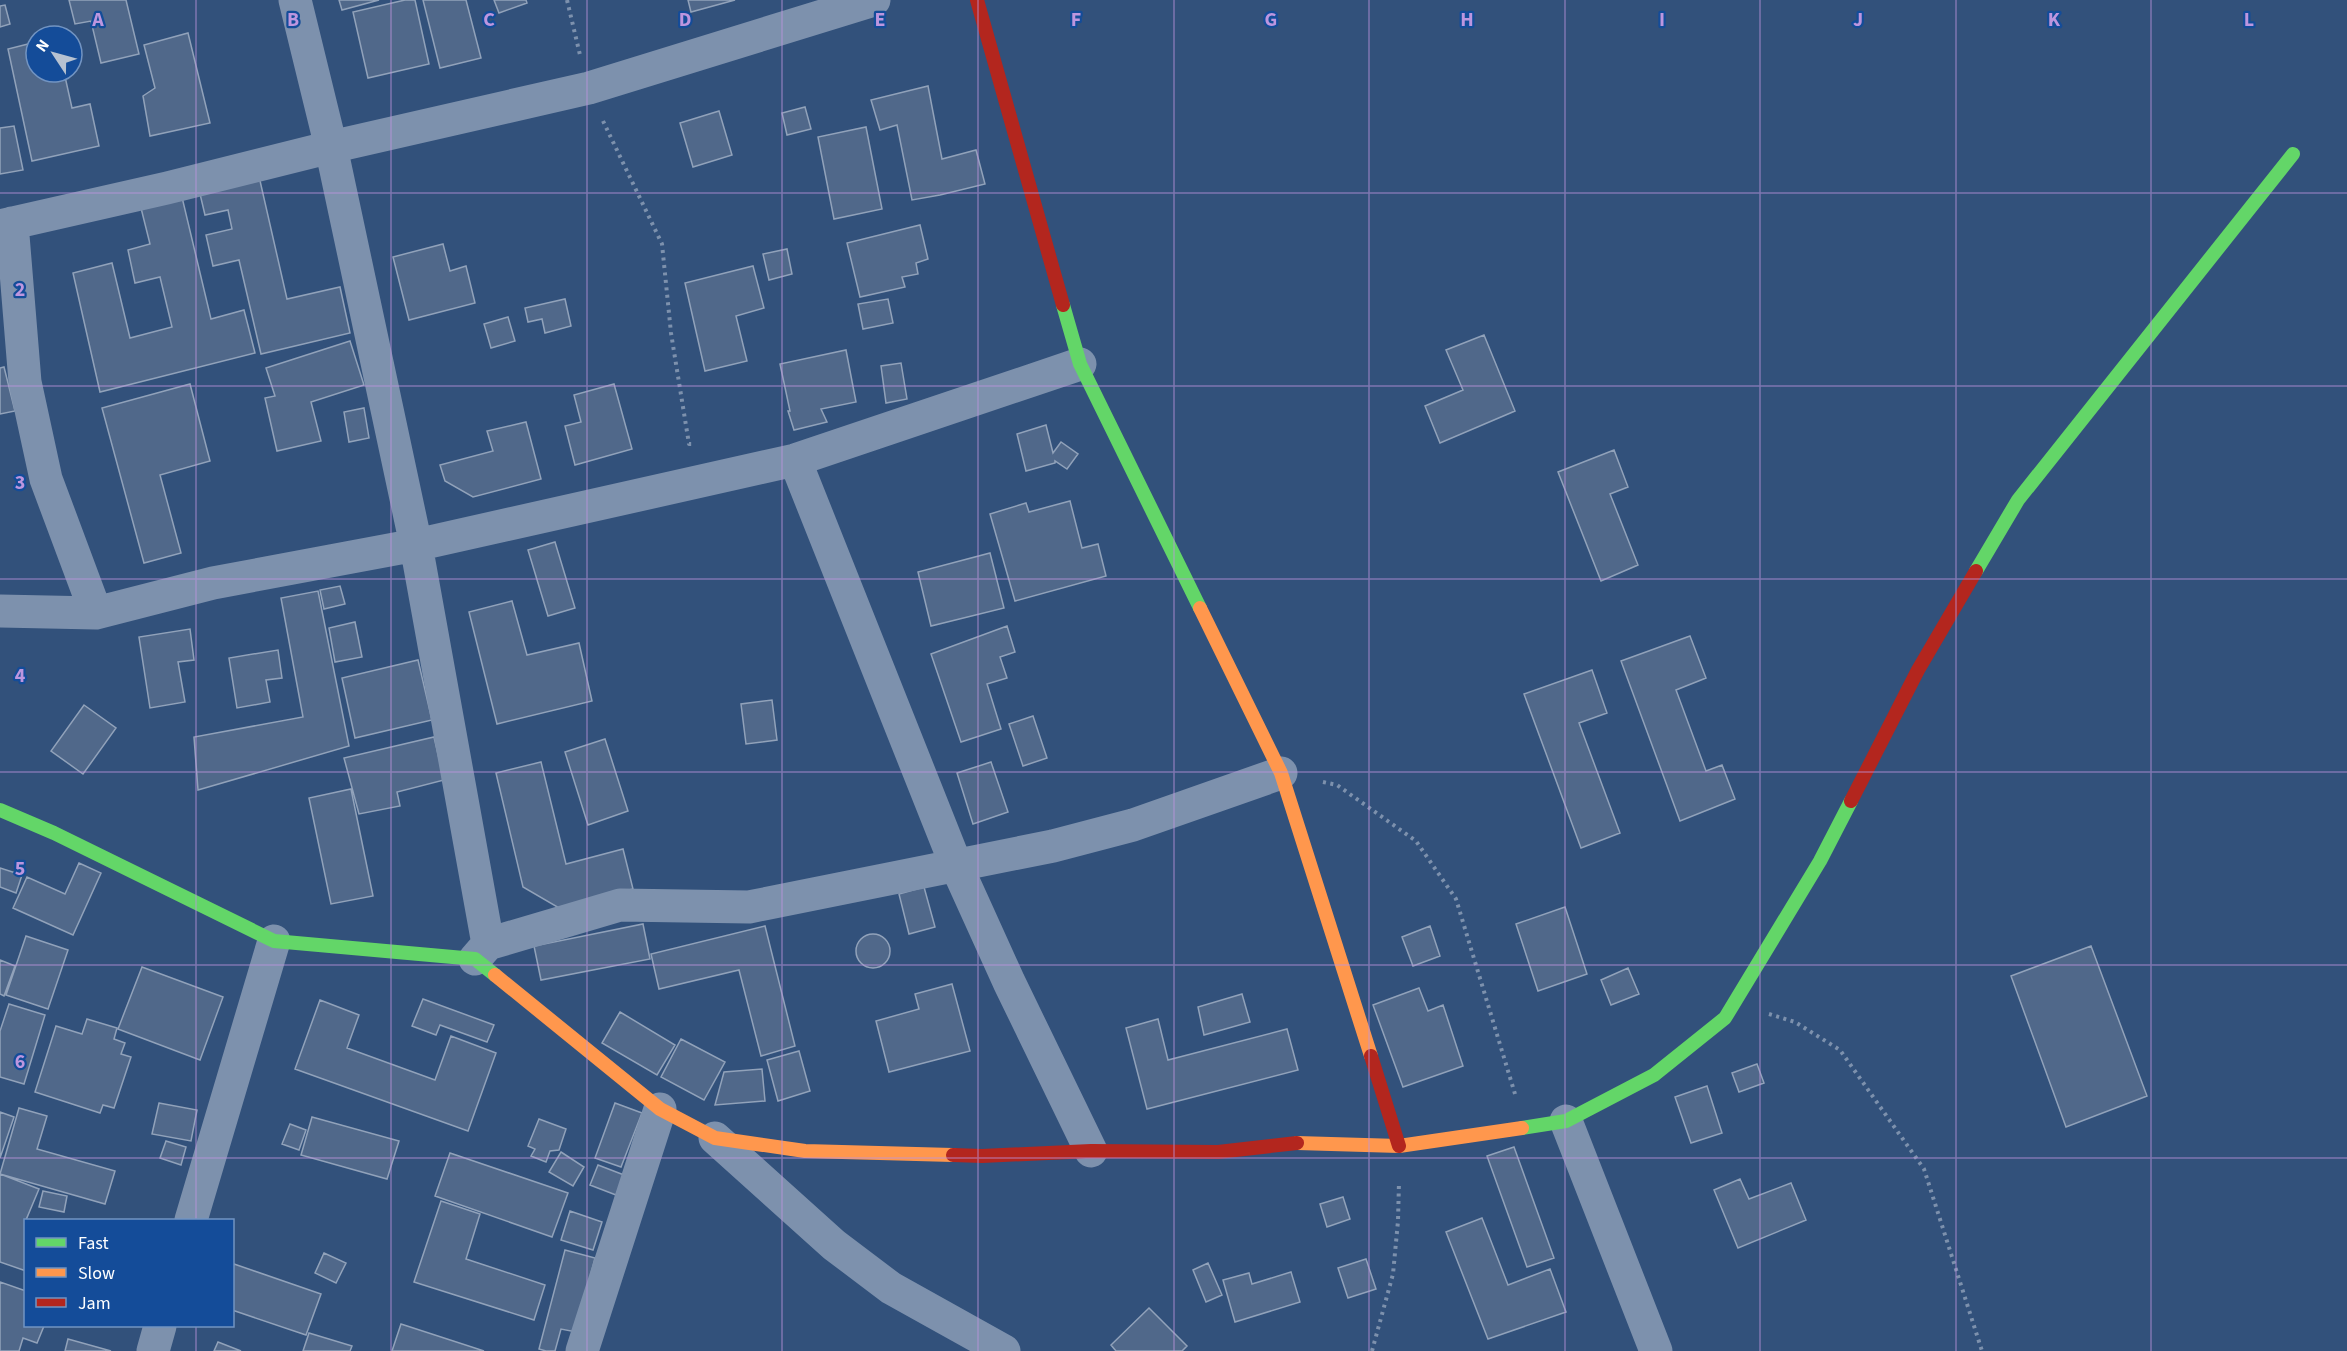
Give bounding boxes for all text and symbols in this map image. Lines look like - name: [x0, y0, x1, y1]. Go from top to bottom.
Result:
- text: A: [91, 6, 104, 34]
- text: B: [287, 6, 299, 34]
- text: C: [483, 6, 495, 34]
- text: D: [679, 6, 691, 34]
- text: E: [875, 6, 885, 34]
- text: F: [1071, 6, 1081, 34]
- text: G: [1265, 6, 1277, 34]
- text: H: [1460, 6, 1474, 34]
- text: I: [1659, 6, 1665, 34]
- text: J: [1853, 6, 1863, 34]
- text: K: [2048, 6, 2061, 34]
- text: L: [2244, 6, 2254, 34]
- north arrow: [24, 24, 84, 84]
- text: N: [31, 35, 55, 57]
- text: 2: [15, 276, 25, 304]
- text: 3: [15, 469, 25, 497]
- text: 4: [15, 662, 26, 690]
- text: 5: [15, 855, 25, 883]
- text: 6: [15, 1048, 25, 1076]
- legend: [24, 1219, 234, 1327]
- text: Fast: [78, 1231, 109, 1256]
- text: Slow: [78, 1261, 115, 1286]
- text: Jam: [78, 1291, 111, 1316]

